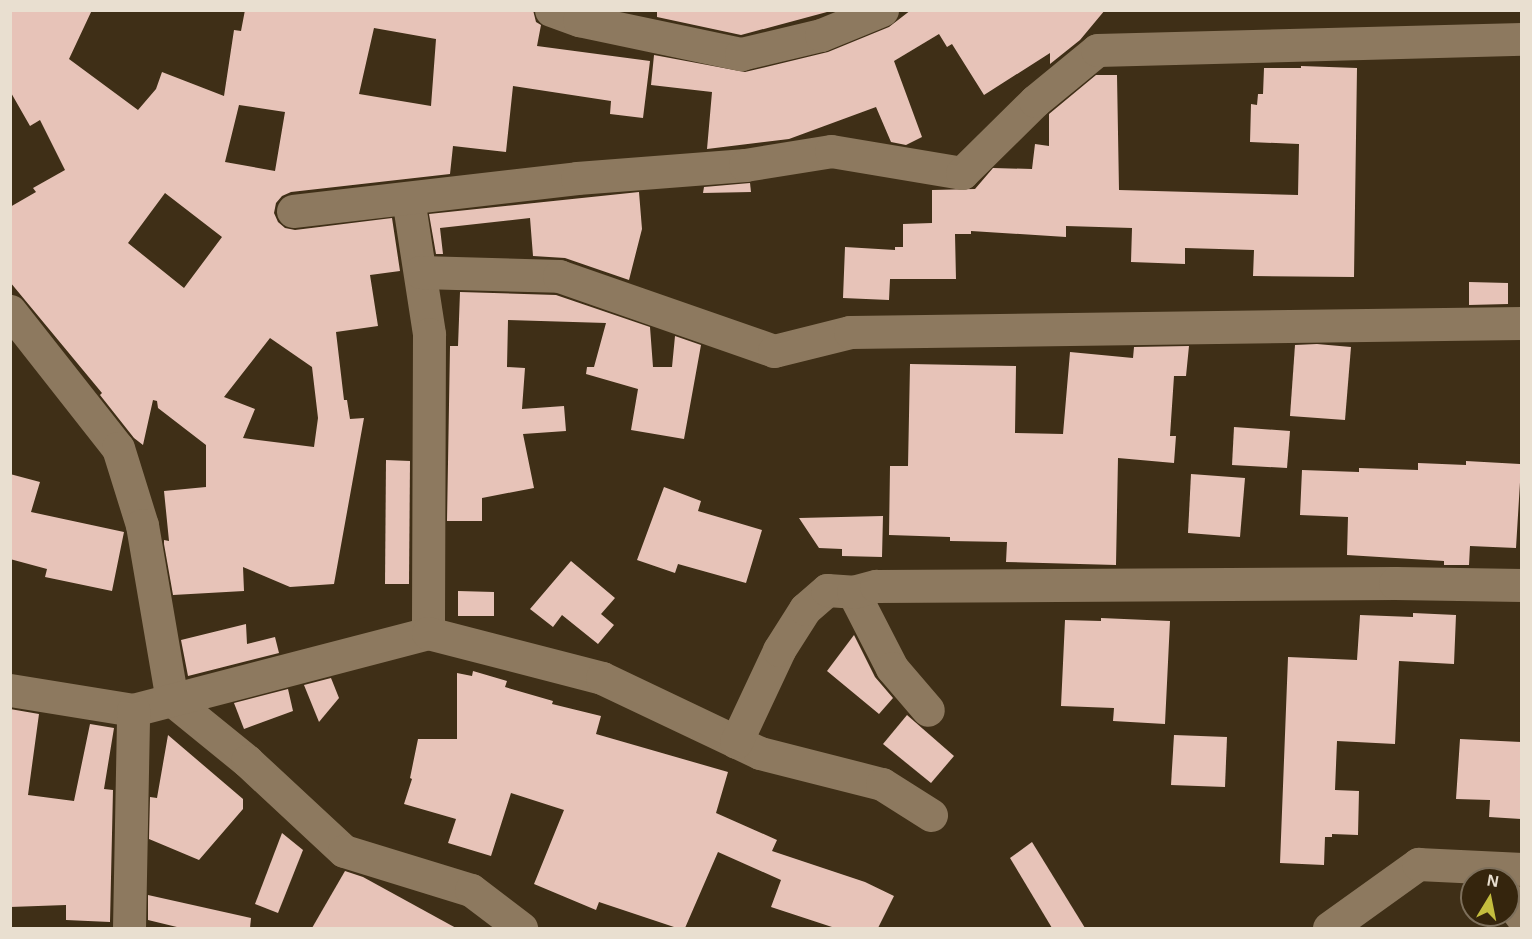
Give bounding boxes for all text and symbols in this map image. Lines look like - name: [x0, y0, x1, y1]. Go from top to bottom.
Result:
- north arrow: [1460, 867, 1520, 927]
- text: N: [1486, 871, 1500, 890]

